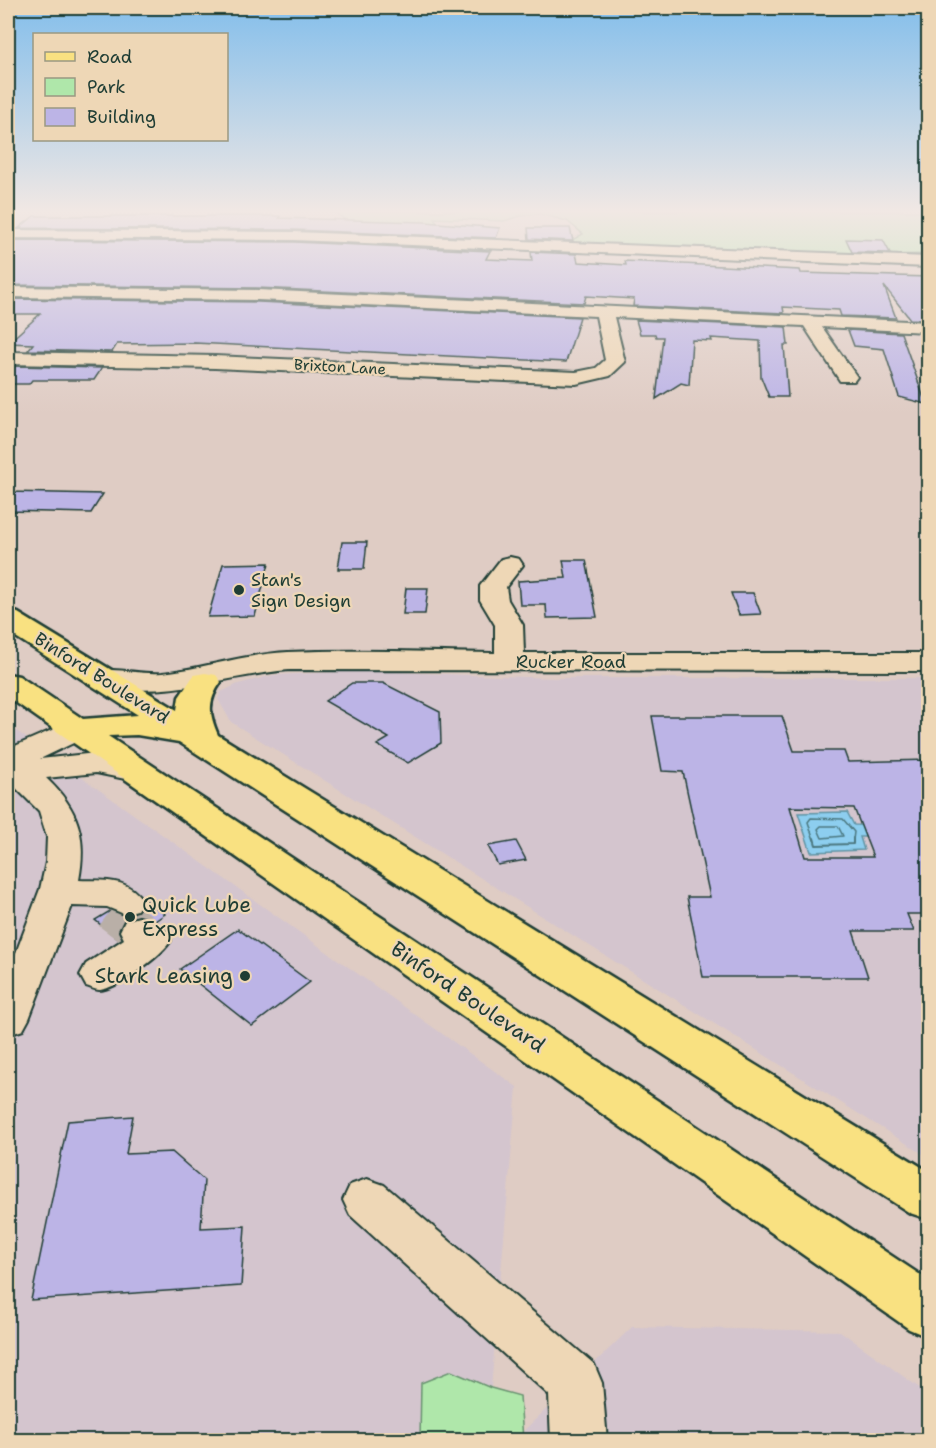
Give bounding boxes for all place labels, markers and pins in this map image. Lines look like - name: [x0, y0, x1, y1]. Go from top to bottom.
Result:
- place label: Stan's Sign Design: [251, 568, 351, 613]
- marker: Stan's Sign Design: [232, 583, 246, 597]
- place label: Quick Lube Express: [142, 891, 251, 943]
- marker: Quick Lube Express: [123, 910, 137, 924]
- place label: Stark Leasing: [95, 962, 233, 990]
- marker: Stark Leasing: [238, 969, 252, 983]

